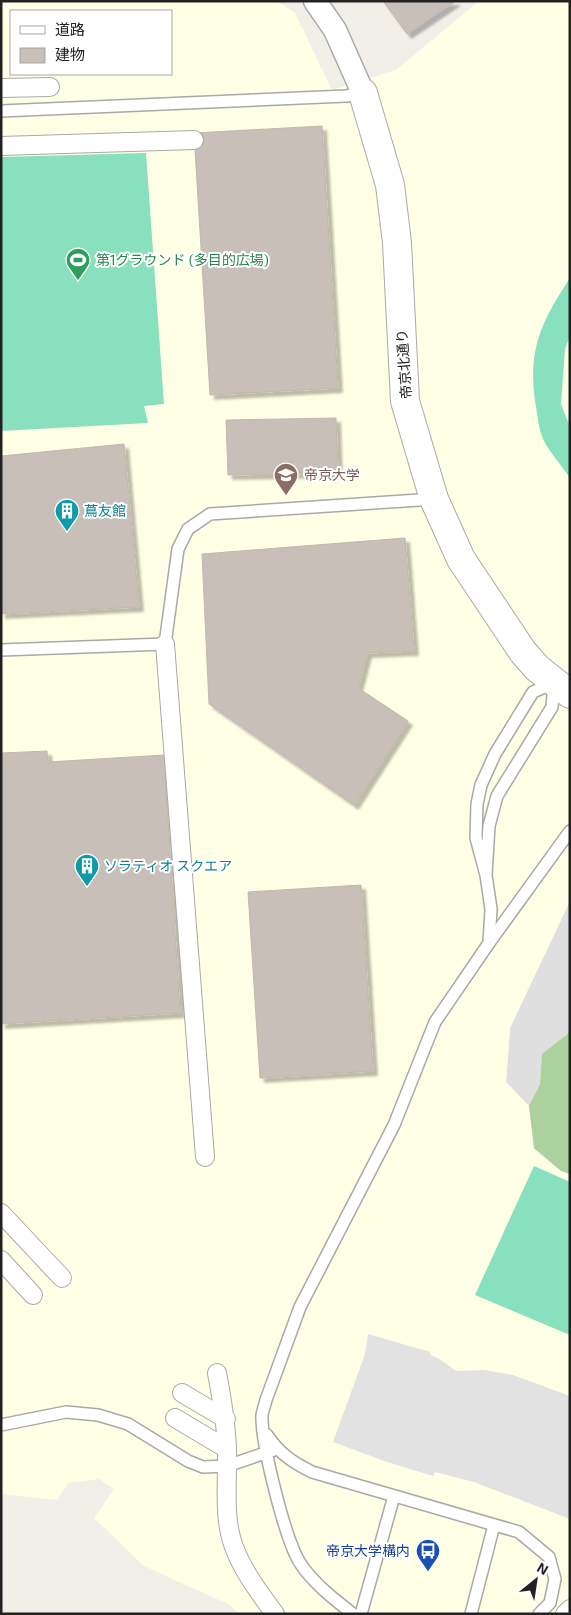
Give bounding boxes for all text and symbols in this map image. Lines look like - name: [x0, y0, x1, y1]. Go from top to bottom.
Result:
- legend: [10, 10, 172, 75]
- text: 道路: [55, 20, 85, 38]
- text: 建物: [55, 45, 85, 63]
- sports icon: 第1グラウンド (多目的広場): [65, 247, 91, 281]
- place label: 第1グラウンド (多目的広場): [96, 251, 269, 268]
- street label: 帝京北通り: [393, 329, 414, 400]
- school or university icon: 帝京大学: [273, 462, 299, 496]
- place label: 帝京大学: [304, 466, 360, 483]
- building icon: 蔦友館: [54, 498, 80, 532]
- place label: 蔦友館: [84, 502, 126, 519]
- building icon: ソラティオ スクエア: [74, 853, 100, 887]
- place label: ソラティオ スクエア: [104, 857, 232, 874]
- bus stop icon: 帝京大学構内: [415, 1538, 441, 1572]
- place label: 帝京大学構内: [326, 1542, 410, 1559]
- north arrow: [511, 1555, 561, 1605]
- text: N: [534, 1558, 551, 1578]

